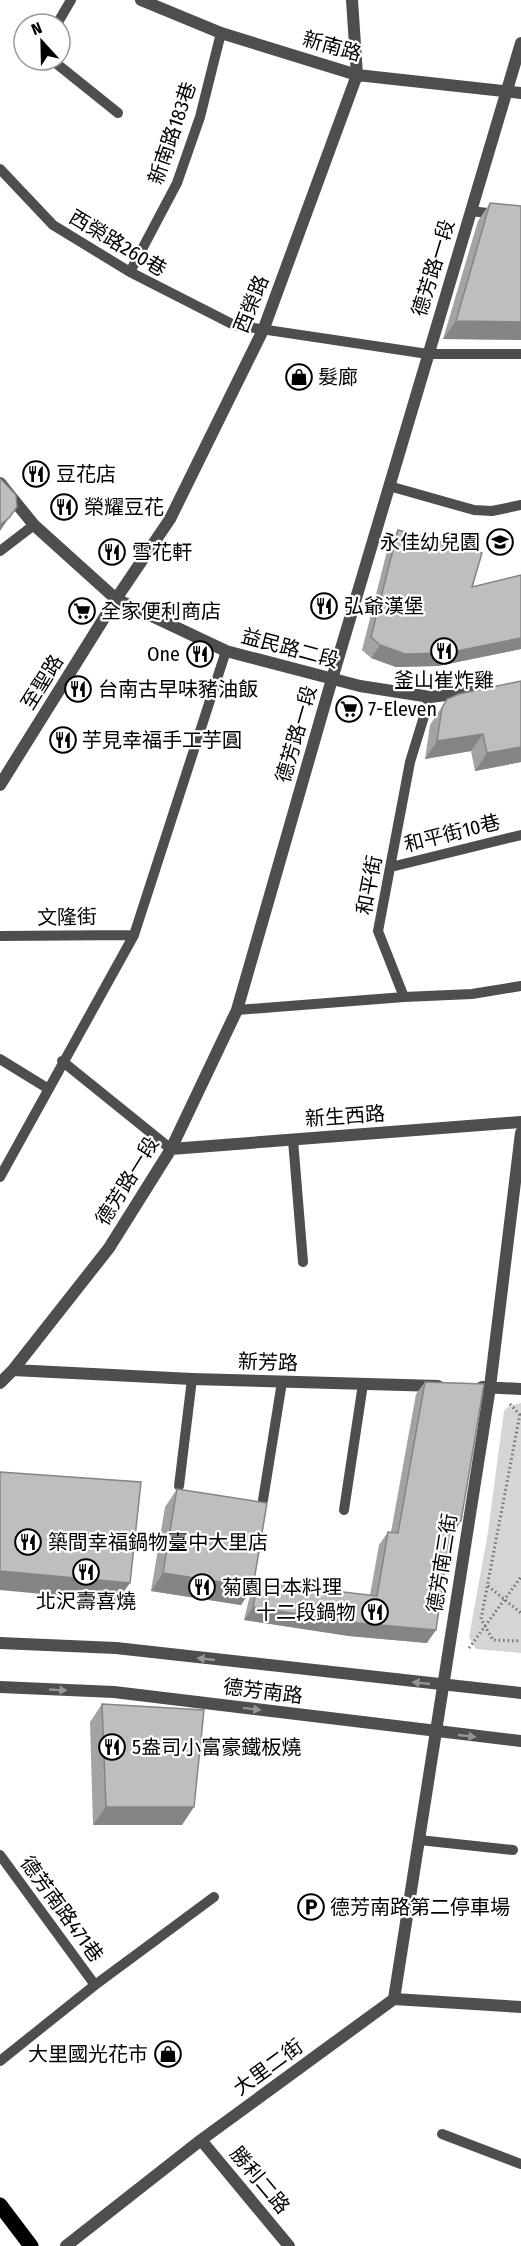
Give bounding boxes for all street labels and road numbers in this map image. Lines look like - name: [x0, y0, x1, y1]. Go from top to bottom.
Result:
- street label: 新南路: [300, 26, 364, 66]
- street label: 新南路183巷: [143, 79, 201, 187]
- street label: 西榮路260巷: [65, 205, 171, 281]
- street label: 德芳路一段: [407, 217, 459, 319]
- street label: 西榮路: [229, 272, 273, 336]
- street label: 益民路二段: [239, 623, 341, 673]
- street label: 至聖路: [16, 650, 68, 714]
- street label: 德芳路一段: [271, 683, 321, 785]
- street label: 和平街10巷: [401, 809, 503, 857]
- street label: 和平街: [351, 853, 387, 917]
- street label: 文隆街: [37, 904, 97, 930]
- street label: 新生西路: [304, 1101, 386, 1131]
- street label: 德芳路一段: [90, 1132, 164, 1230]
- street label: 新芳路: [238, 1349, 298, 1375]
- street label: 德芳南三街: [422, 1512, 462, 1614]
- street label: 德芳南路: [222, 1674, 304, 1708]
- street label: 德芳南路471巷: [16, 1851, 108, 1967]
- street label: 大里二街: [229, 2034, 307, 2100]
- street label: 勝利二路: [225, 2142, 295, 2218]

